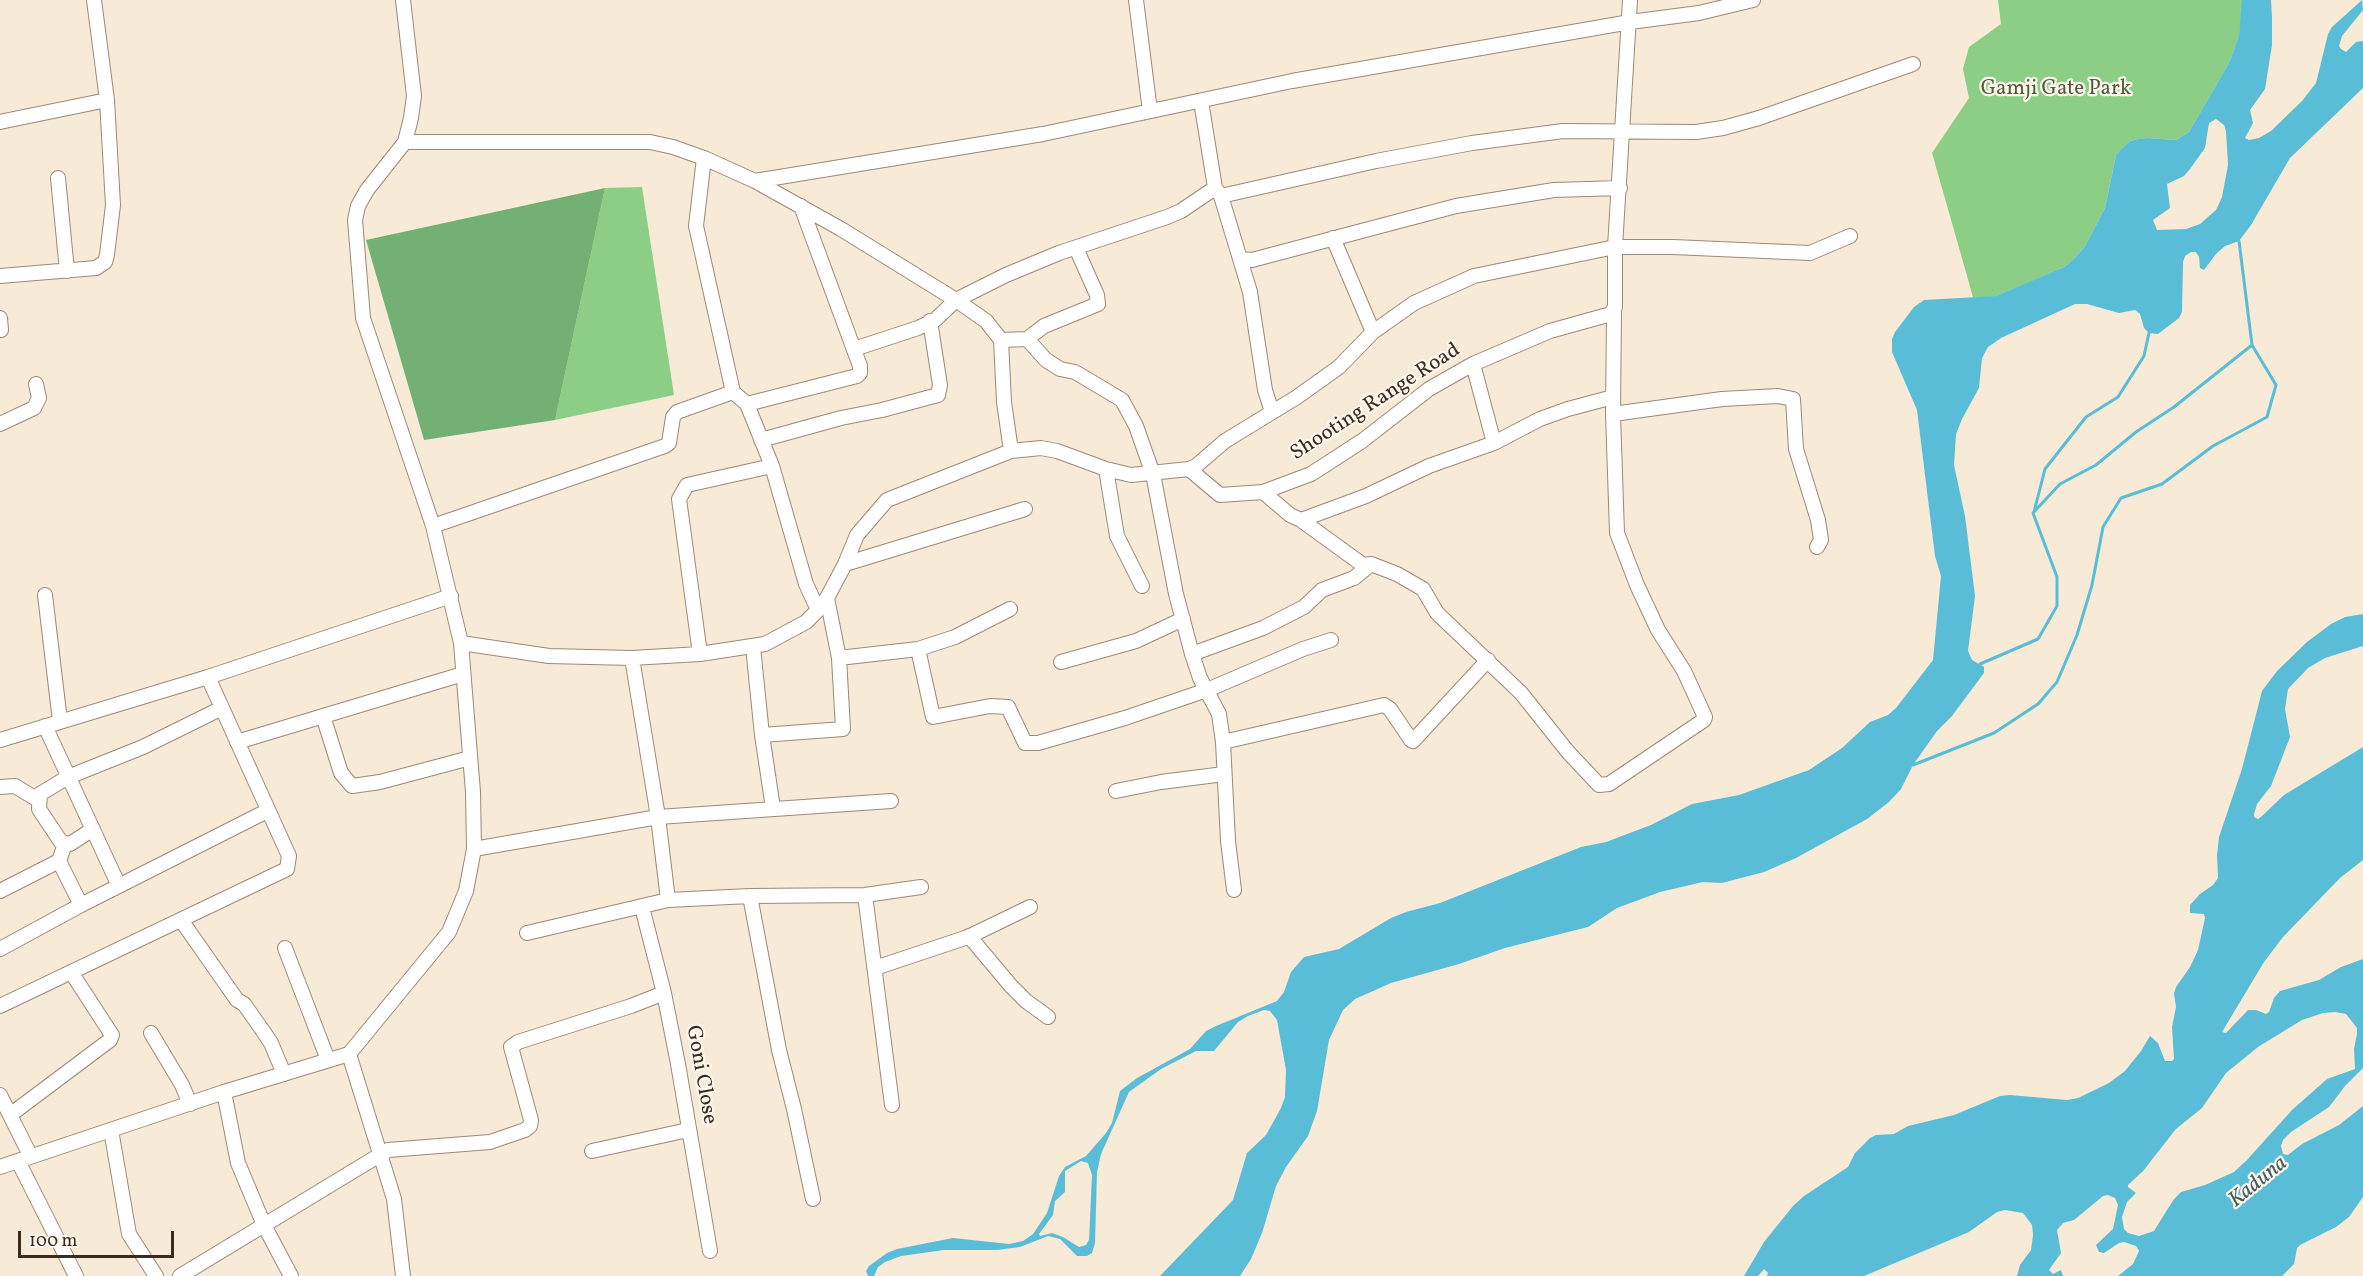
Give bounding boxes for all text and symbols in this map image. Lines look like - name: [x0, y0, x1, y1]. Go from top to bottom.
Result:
- park label: Gamji Gate Park: [1981, 77, 2131, 103]
- street label: Shooting Range Road: [1286, 339, 1466, 467]
- street label: Goni Close: [679, 1024, 721, 1126]
- water label: Kaduna: [2224, 1151, 2294, 1215]
- scale bar: [21, 1219, 177, 1257]
- text: 100 m: [29, 1229, 78, 1254]

